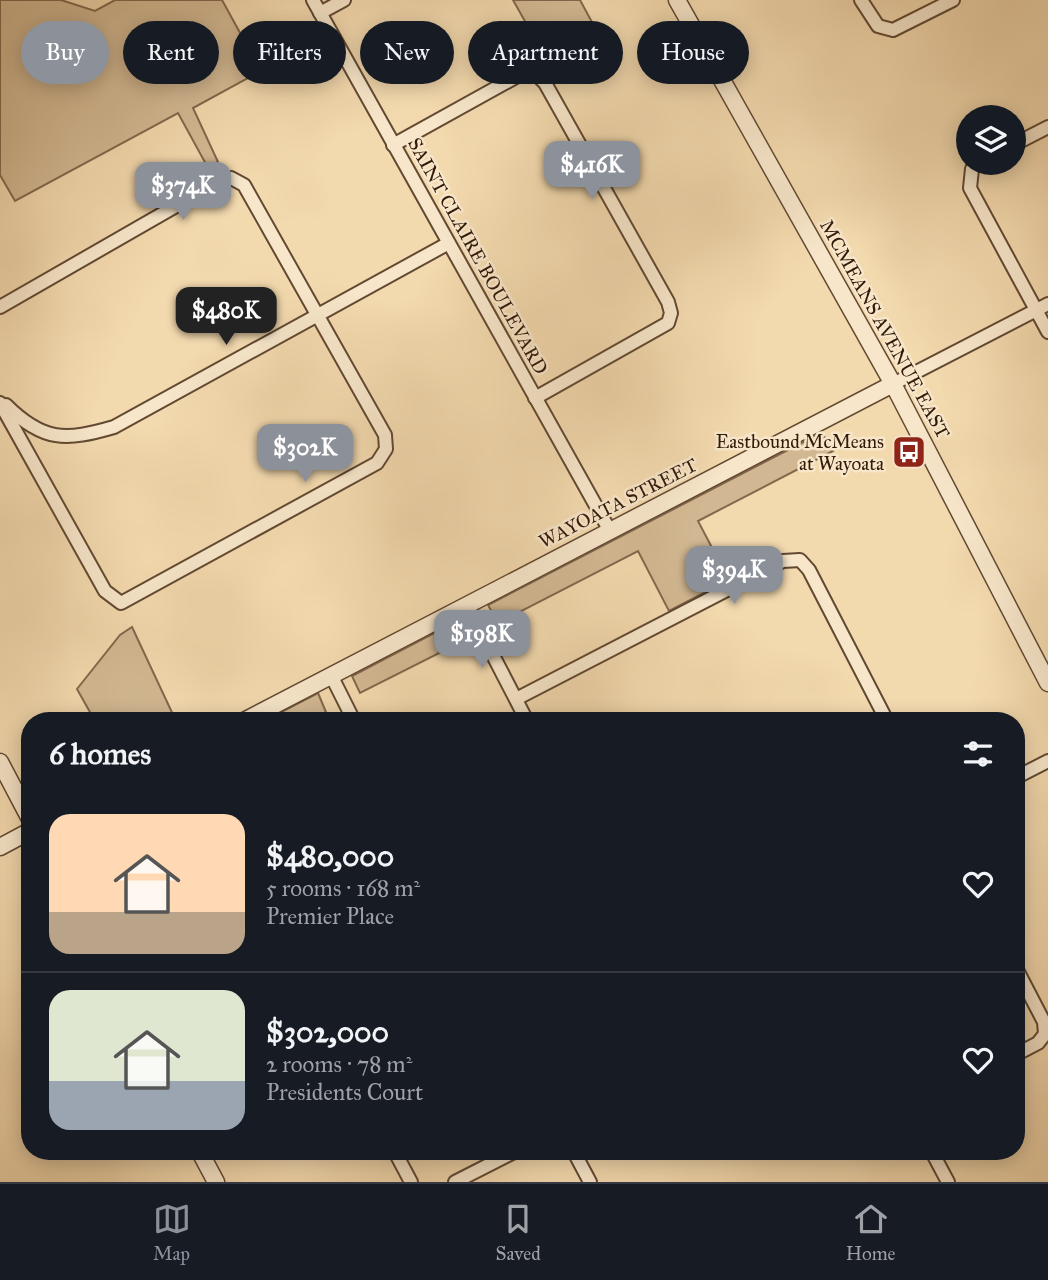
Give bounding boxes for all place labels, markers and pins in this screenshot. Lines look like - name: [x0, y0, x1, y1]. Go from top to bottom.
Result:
- pin: $416K: [543, 142, 641, 201]
- pin: $374K: [134, 162, 232, 222]
- pin: $480K: [177, 288, 275, 347]
- pin: $302K: [256, 424, 354, 484]
- place label: Eastbound McMeans at Wayoata: [716, 430, 885, 475]
- bus stop icon: Eastbound McMeans at Wayoata: [890, 433, 928, 471]
- pin: $394K: [685, 546, 783, 606]
- pin: $198K: [433, 610, 531, 670]

